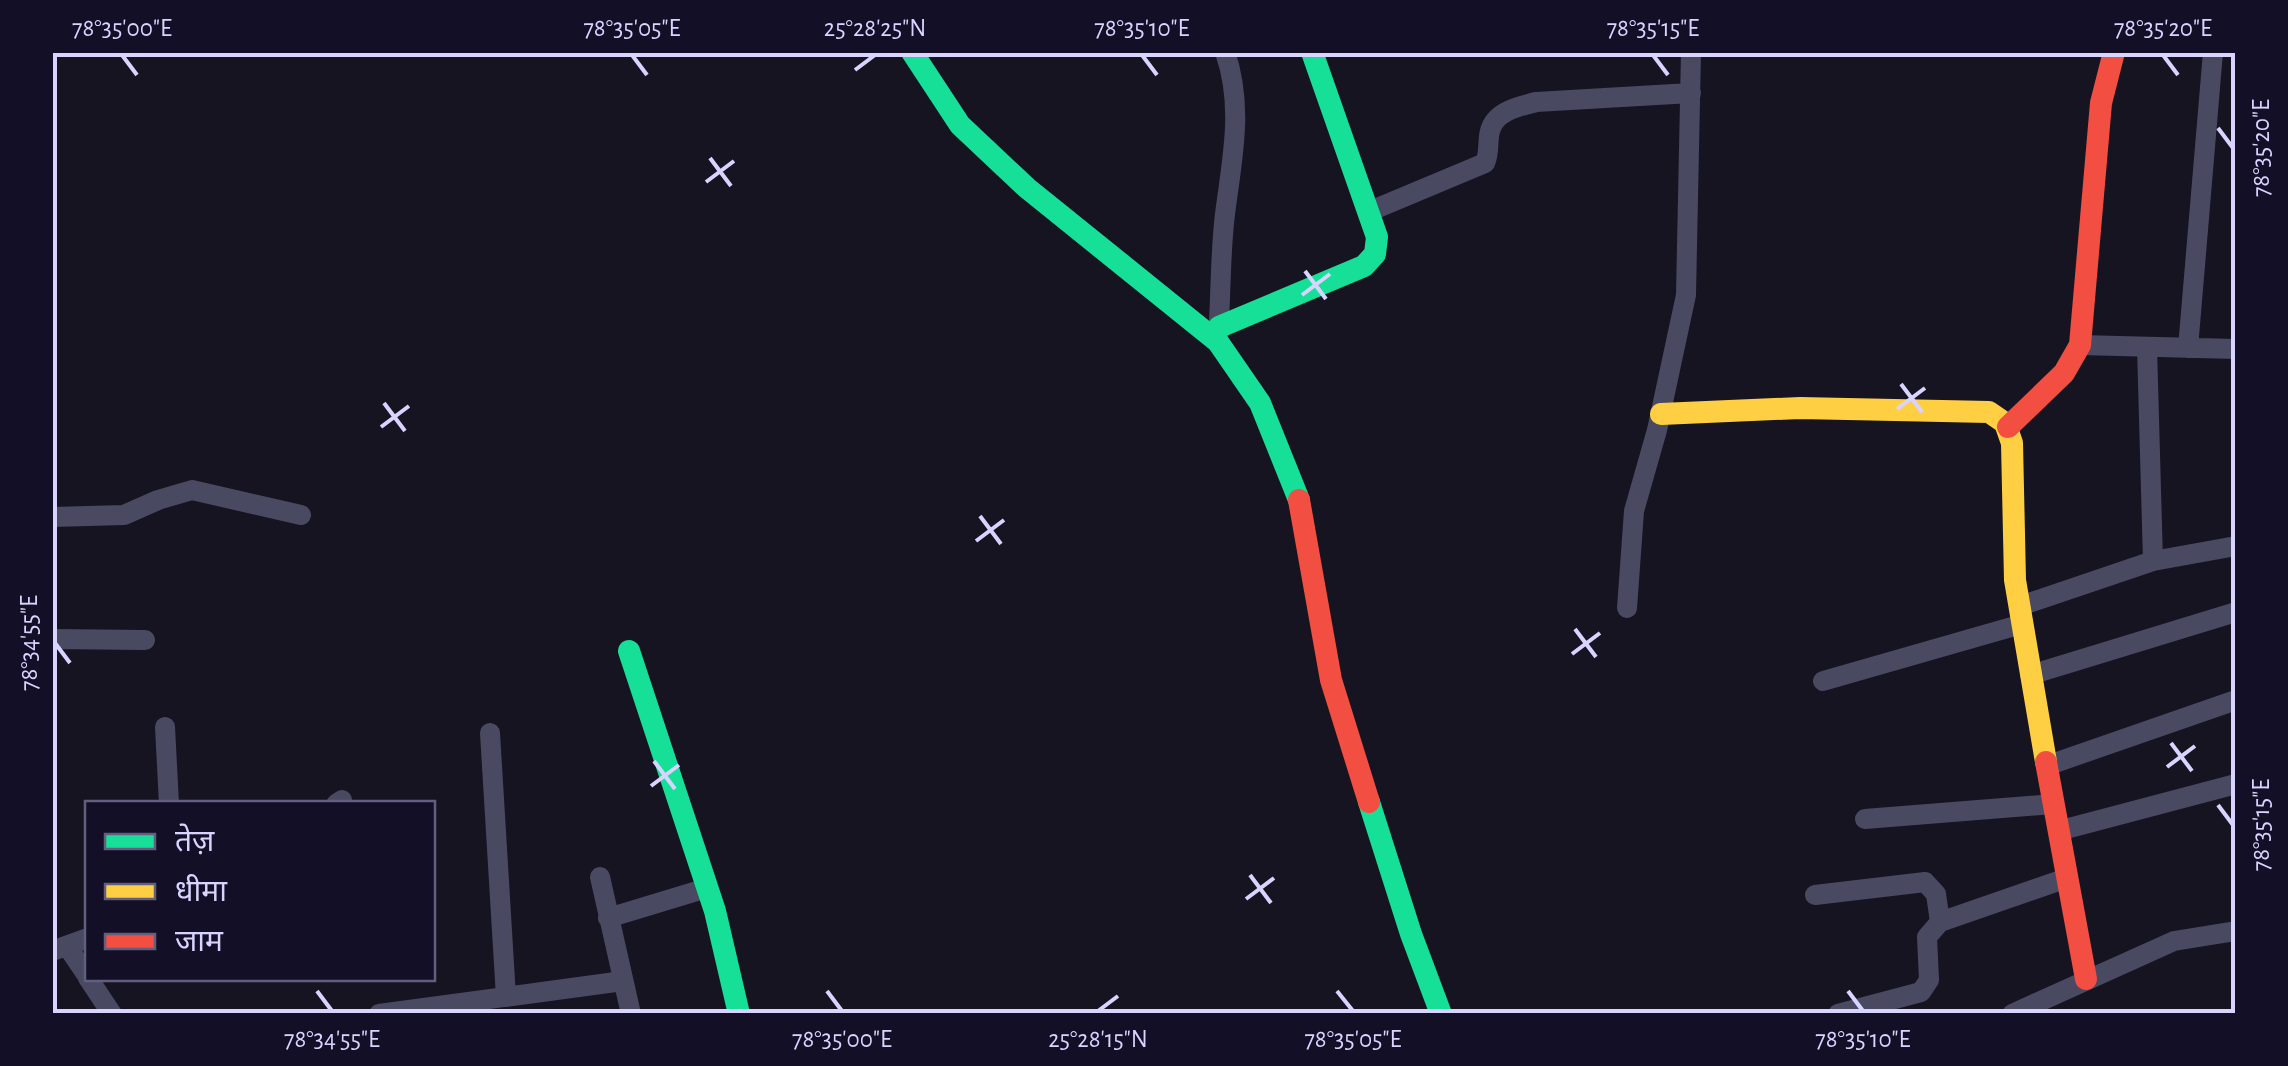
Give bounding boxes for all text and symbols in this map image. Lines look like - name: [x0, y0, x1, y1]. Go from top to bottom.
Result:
- text: 78°35'00"E: [72, 16, 172, 41]
- text: 78°35'05"E: [583, 16, 681, 41]
- text: 25°28'25"N: [824, 16, 926, 41]
- text: 78°35'10"E: [1094, 16, 1190, 41]
- text: 78°35'15"E: [1607, 16, 1699, 41]
- text: 78°35'20"E: [2114, 16, 2212, 41]
- text: 78°35'20"E: [2249, 99, 2274, 197]
- text: 78°34'55"E: [17, 595, 42, 691]
- text: 78°35'15"E: [2249, 779, 2274, 871]
- legend: [85, 801, 435, 981]
- text: तेज़: [175, 823, 215, 857]
- text: धीमा: [175, 874, 228, 907]
- text: जाम: [175, 927, 224, 957]
- text: 78°34'55"E: [284, 1027, 380, 1052]
- text: 78°35'00"E: [792, 1027, 892, 1052]
- text: 25°28'15"N: [1048, 1027, 1148, 1052]
- text: 78°35'05"E: [1304, 1027, 1402, 1052]
- text: 78°35'10"E: [1815, 1027, 1911, 1052]

